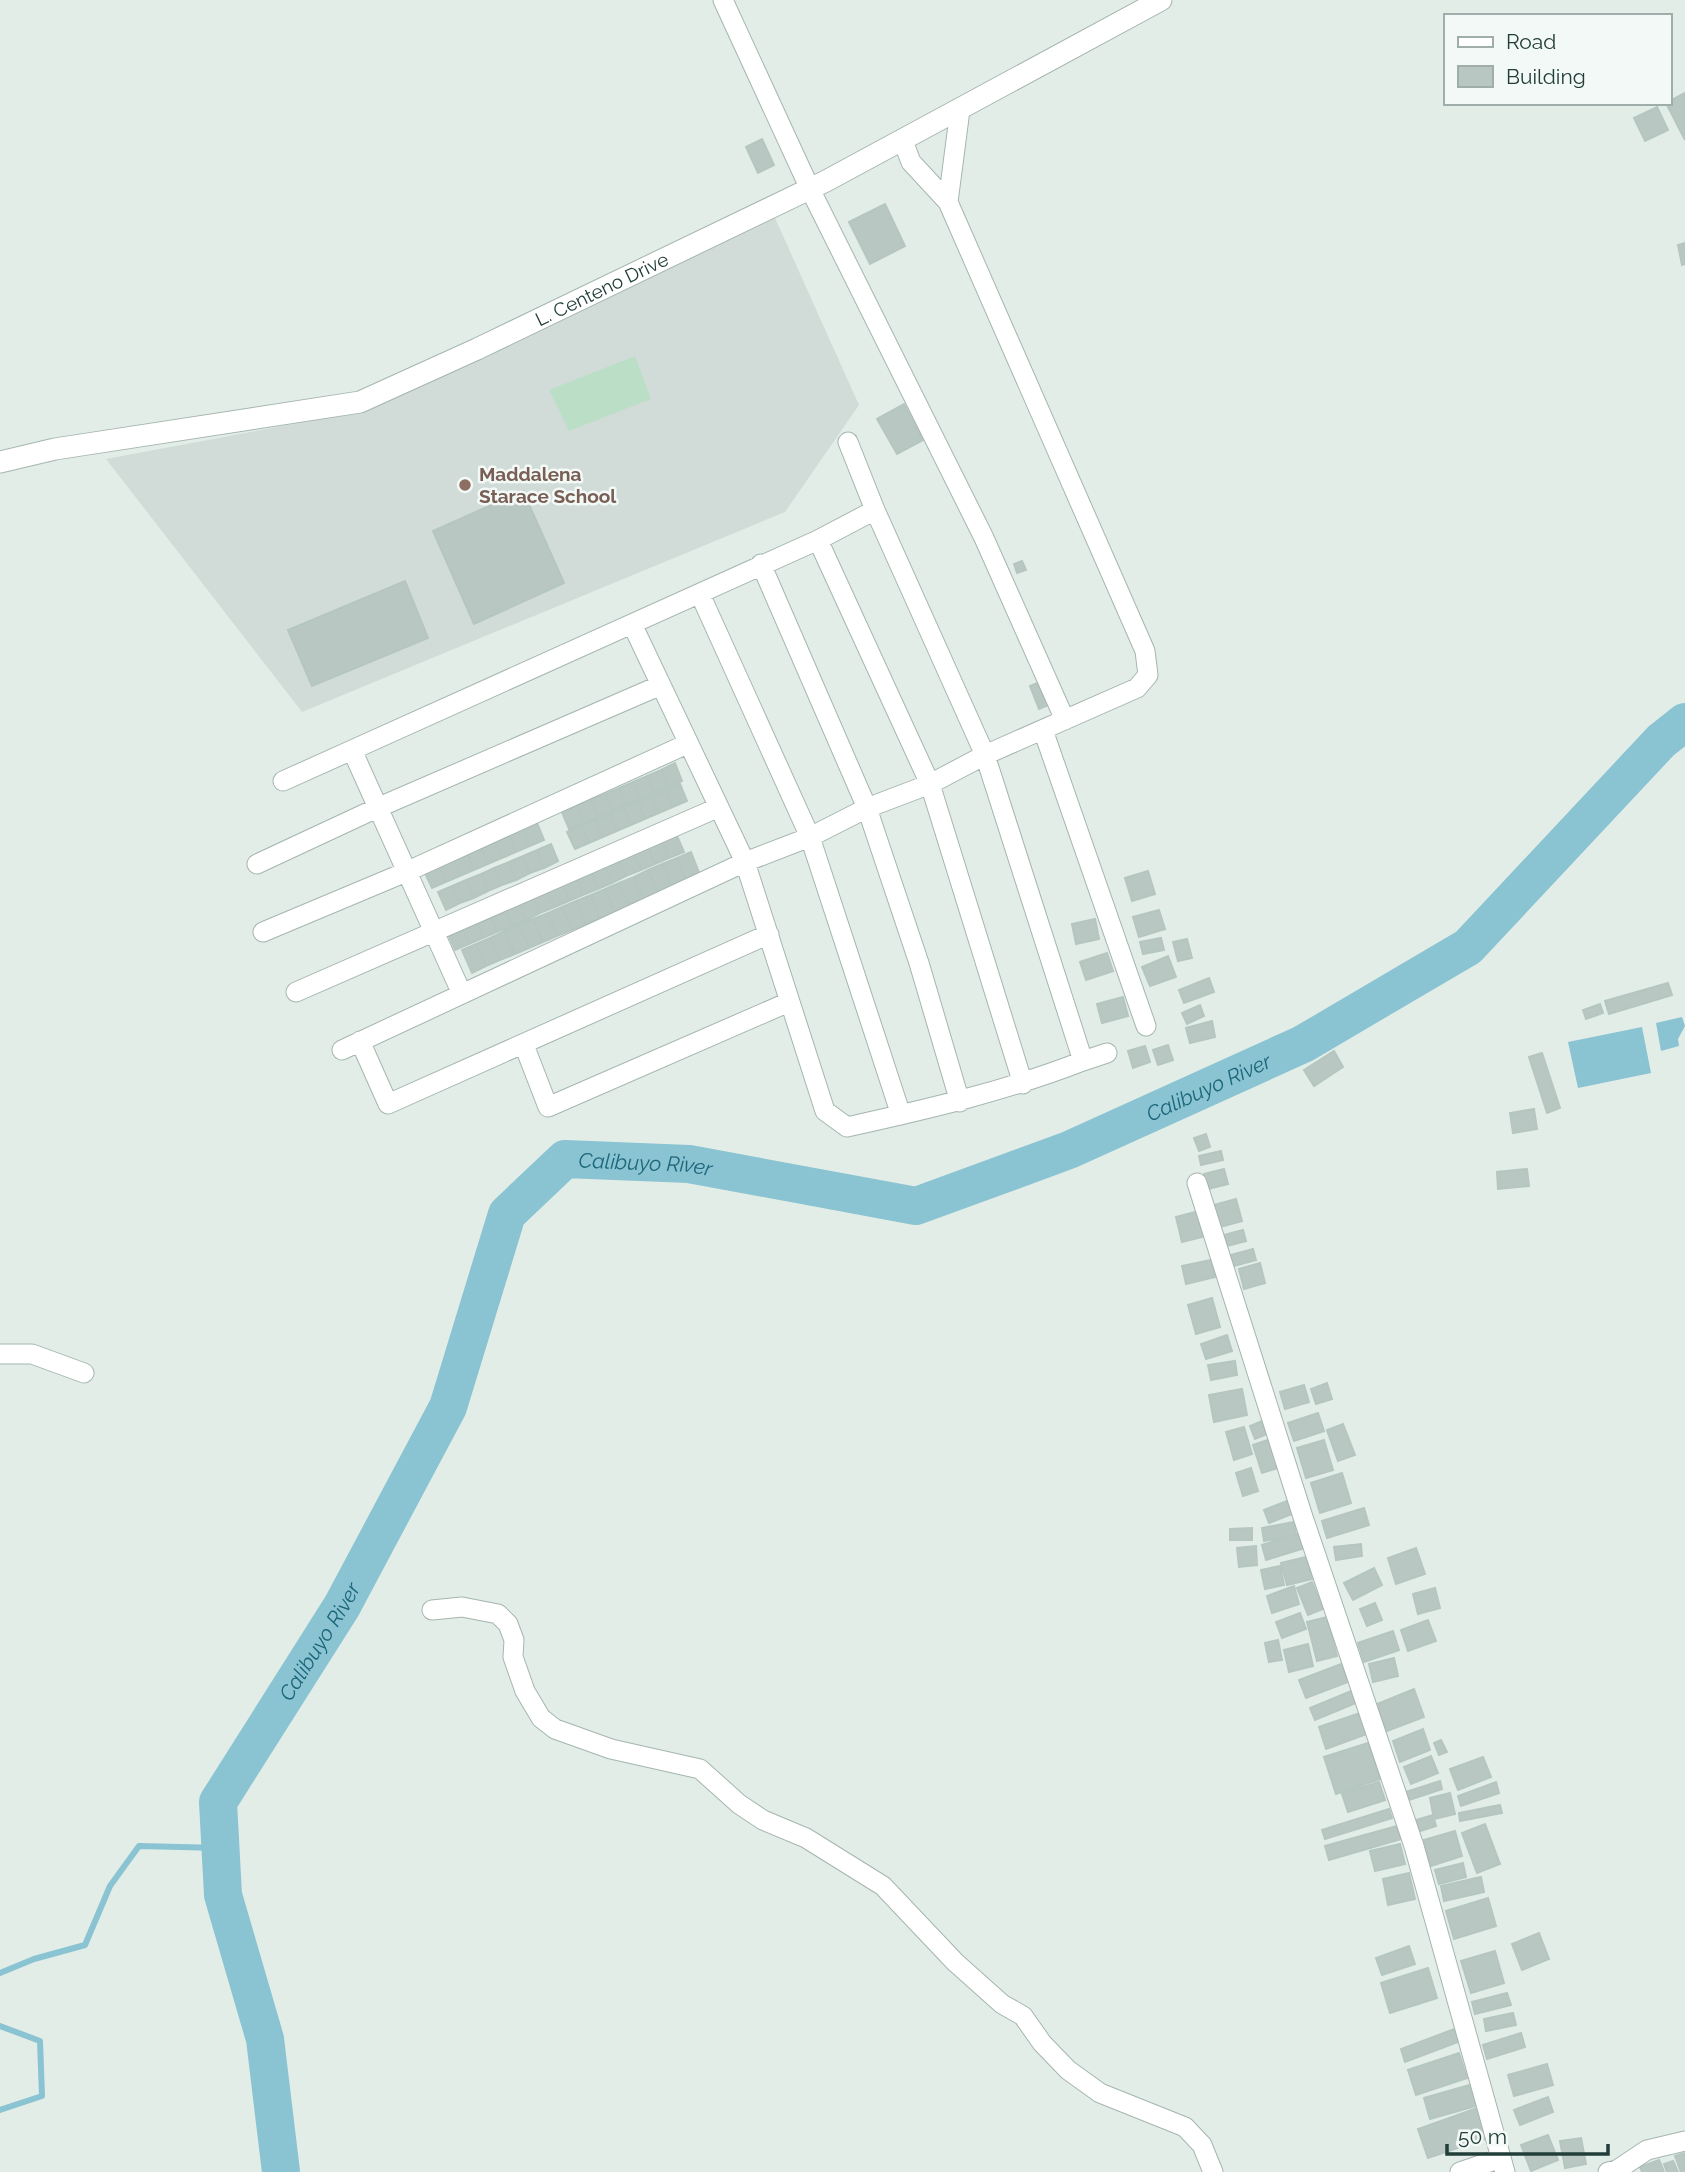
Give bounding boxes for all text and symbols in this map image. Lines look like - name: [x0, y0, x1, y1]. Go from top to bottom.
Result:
- legend: [1444, 14, 1671, 105]
- text: Road: [1506, 29, 1556, 54]
- text: Building: [1506, 64, 1586, 89]
- street label: L. Centeno Drive: [532, 248, 672, 330]
- place label: Maddalena Starace School: [479, 463, 617, 507]
- marker: Maddalena Starace School: [457, 477, 473, 493]
- water label: Calibuyo River: [1142, 1047, 1275, 1126]
- water label: Calibuyo River: [578, 1147, 715, 1181]
- water label: Calibuyo River: [273, 1577, 365, 1705]
- scale bar: [1447, 2112, 1608, 2156]
- text: 50 m: [1458, 2124, 1507, 2149]

